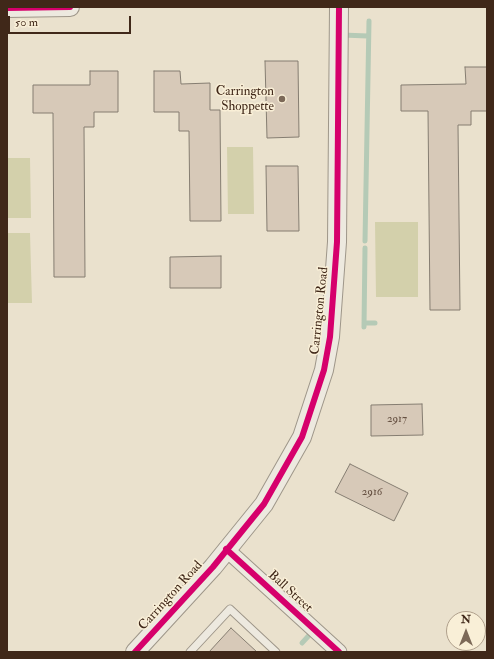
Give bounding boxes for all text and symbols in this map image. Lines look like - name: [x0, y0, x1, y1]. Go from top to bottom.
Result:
- scale bar: [10, 8, 133, 34]
- text: 50 m: [15, 15, 38, 30]
- place label: Carrington Shoppette: [216, 84, 274, 115]
- marker: Carrington Shoppette: [277, 94, 287, 104]
- street label: Carrington Road: [308, 266, 332, 356]
- house number: 2917: [387, 413, 407, 427]
- house number: 2916: [362, 486, 382, 500]
- street label: Carrington Road: [136, 558, 206, 634]
- street label: Ball Street: [264, 568, 316, 616]
- north arrow: [446, 611, 486, 651]
- text: N: [461, 613, 471, 626]

